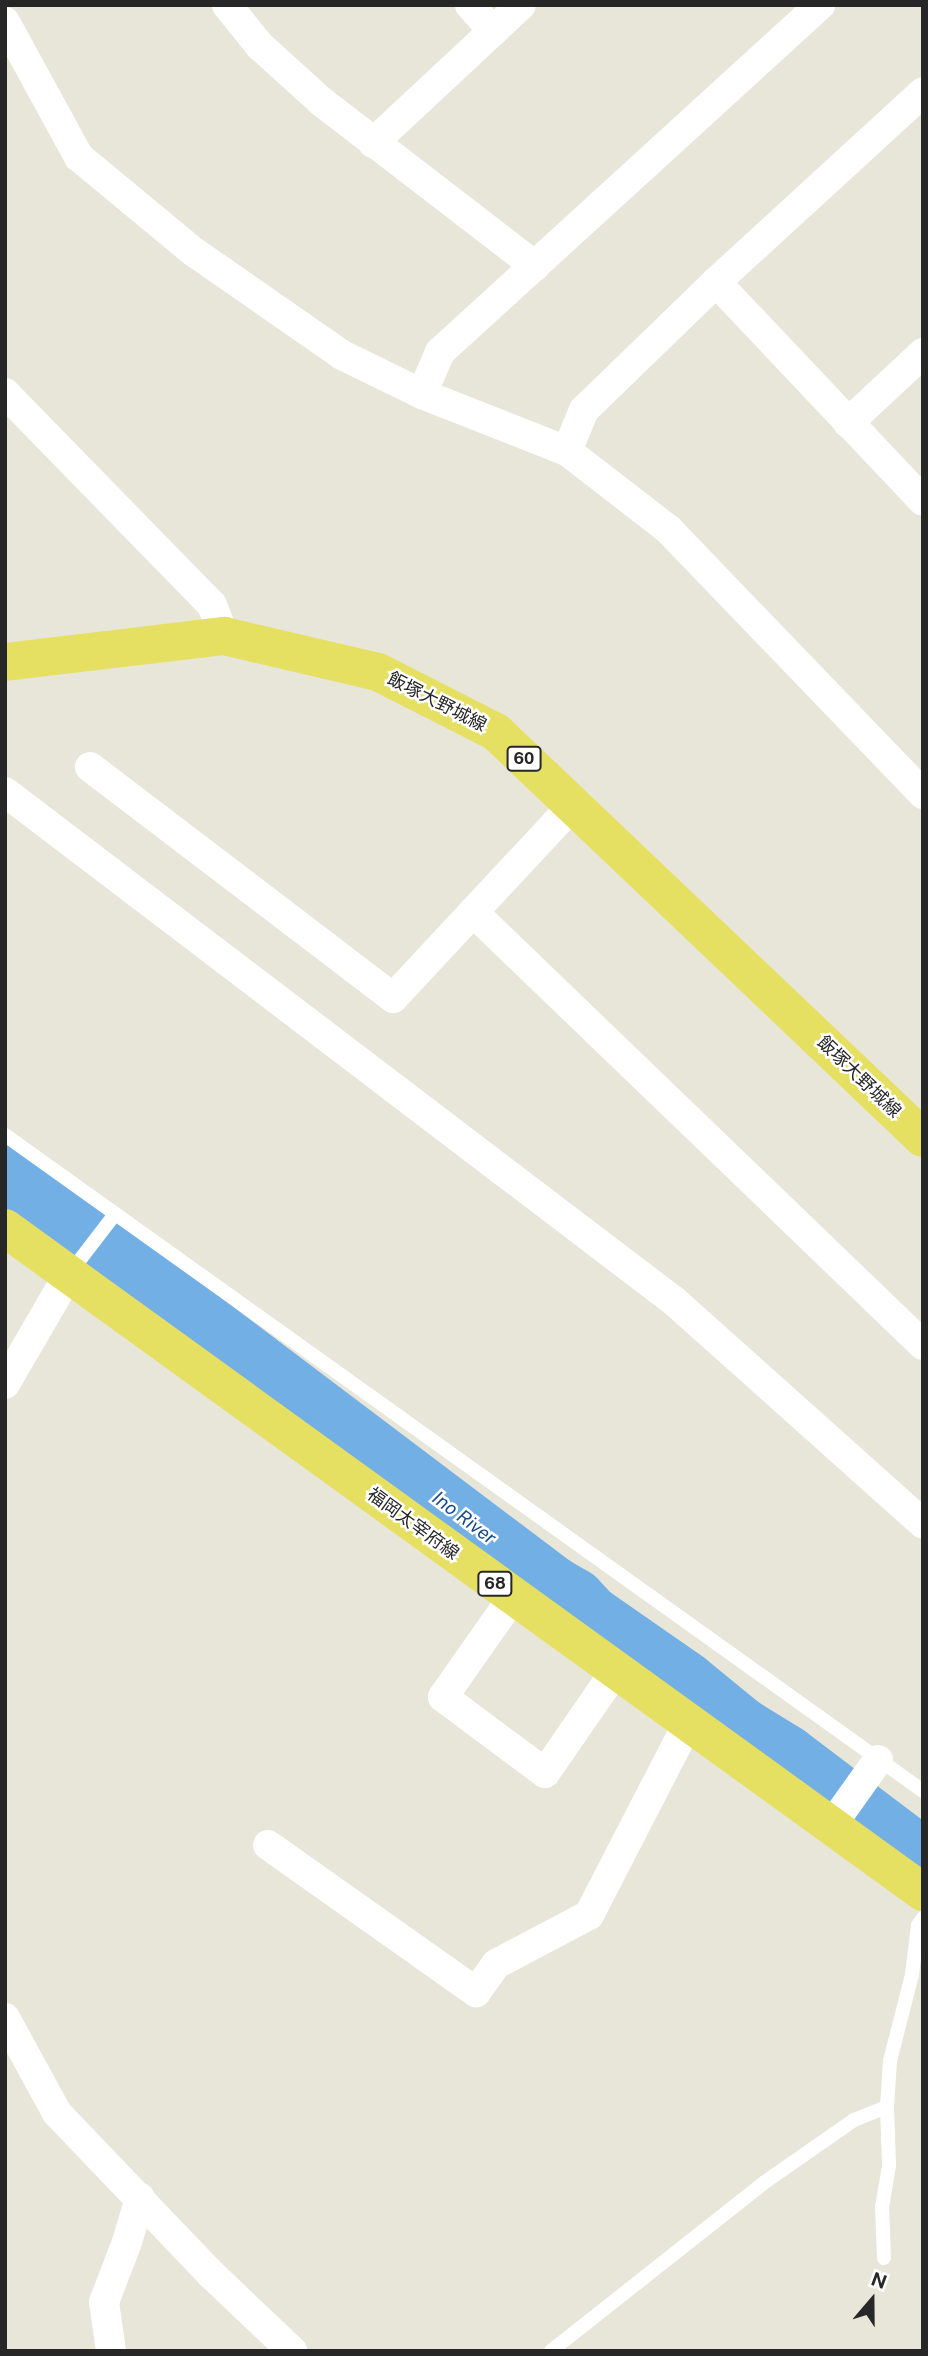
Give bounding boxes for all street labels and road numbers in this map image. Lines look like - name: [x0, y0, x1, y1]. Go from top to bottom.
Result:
- street label: 飯塚大野城線: [384, 668, 490, 736]
- road number: 60: [506, 746, 542, 772]
- street label: 飯塚大野城線: [813, 1032, 905, 1122]
- street label: 福岡太宰府線: [363, 1484, 463, 1564]
- road number: 68: [476, 1572, 514, 1596]

